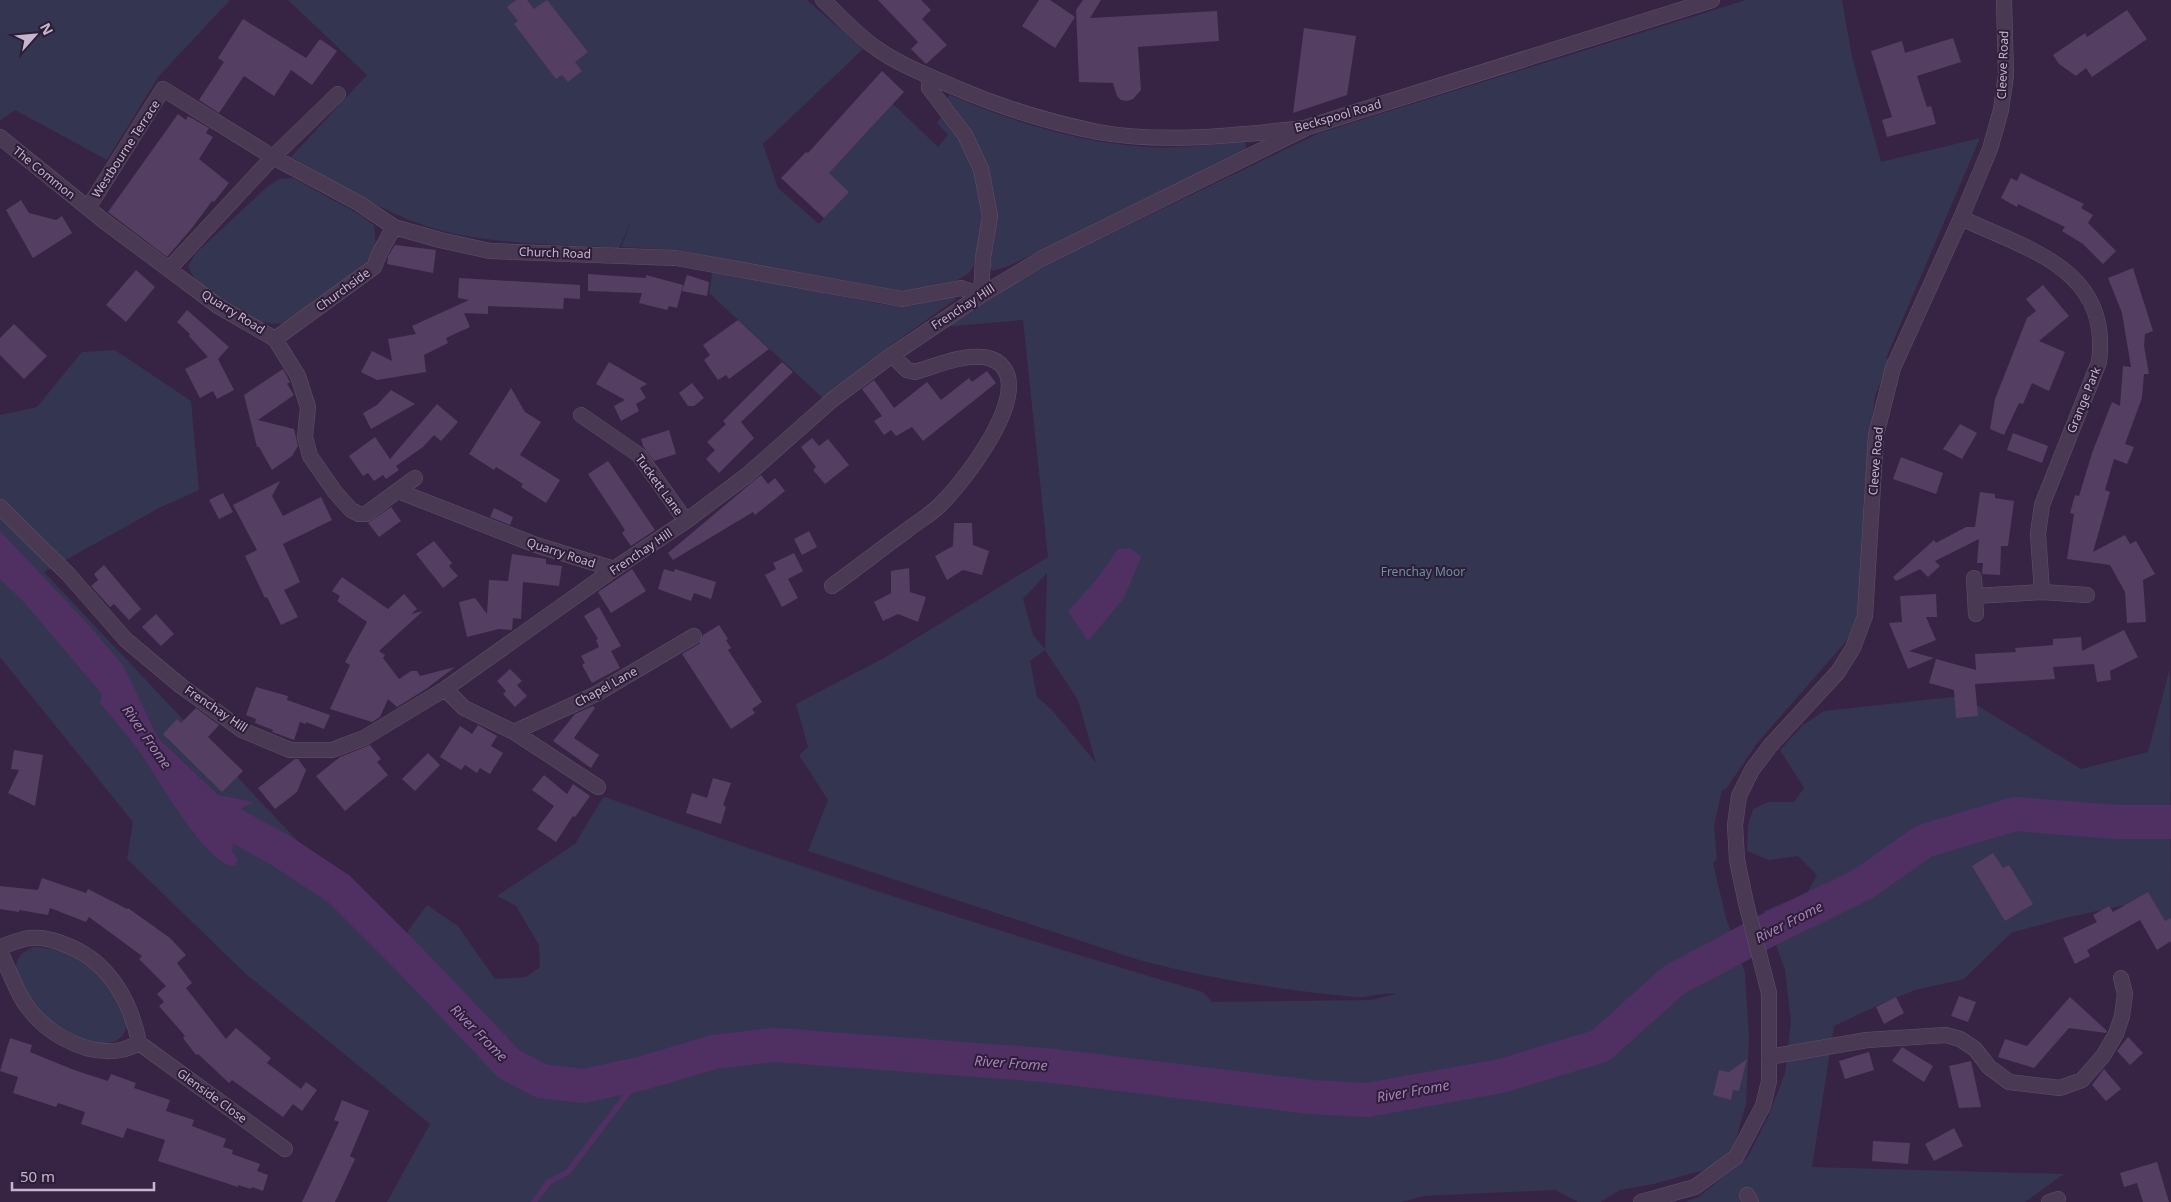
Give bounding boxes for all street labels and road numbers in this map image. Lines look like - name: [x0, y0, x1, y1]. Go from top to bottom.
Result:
- street label: Cleeve Road: [1993, 30, 2012, 100]
- street label: Beckspool Road: [1293, 95, 1383, 136]
- street label: Westbourne Terrace: [88, 96, 164, 201]
- street label: The Common: [9, 142, 79, 203]
- street label: Church Road: [519, 243, 591, 262]
- street label: Churchside: [312, 264, 373, 315]
- street label: Frenchay Hill: [928, 280, 998, 333]
- street label: Quarry Road: [198, 285, 268, 338]
- street label: Grange Park: [2063, 364, 2105, 436]
- street label: Cleeve Road: [1864, 426, 1887, 496]
- street label: Tuckett Lane: [632, 451, 687, 519]
- street label: Frenchay Hill: [606, 524, 676, 579]
- street label: Quarry Road: [525, 533, 598, 572]
- street label: Chapel Lane: [571, 662, 640, 711]
- street label: Frenchay Hill: [181, 681, 251, 736]
- street label: Glenside Close: [174, 1064, 251, 1127]

